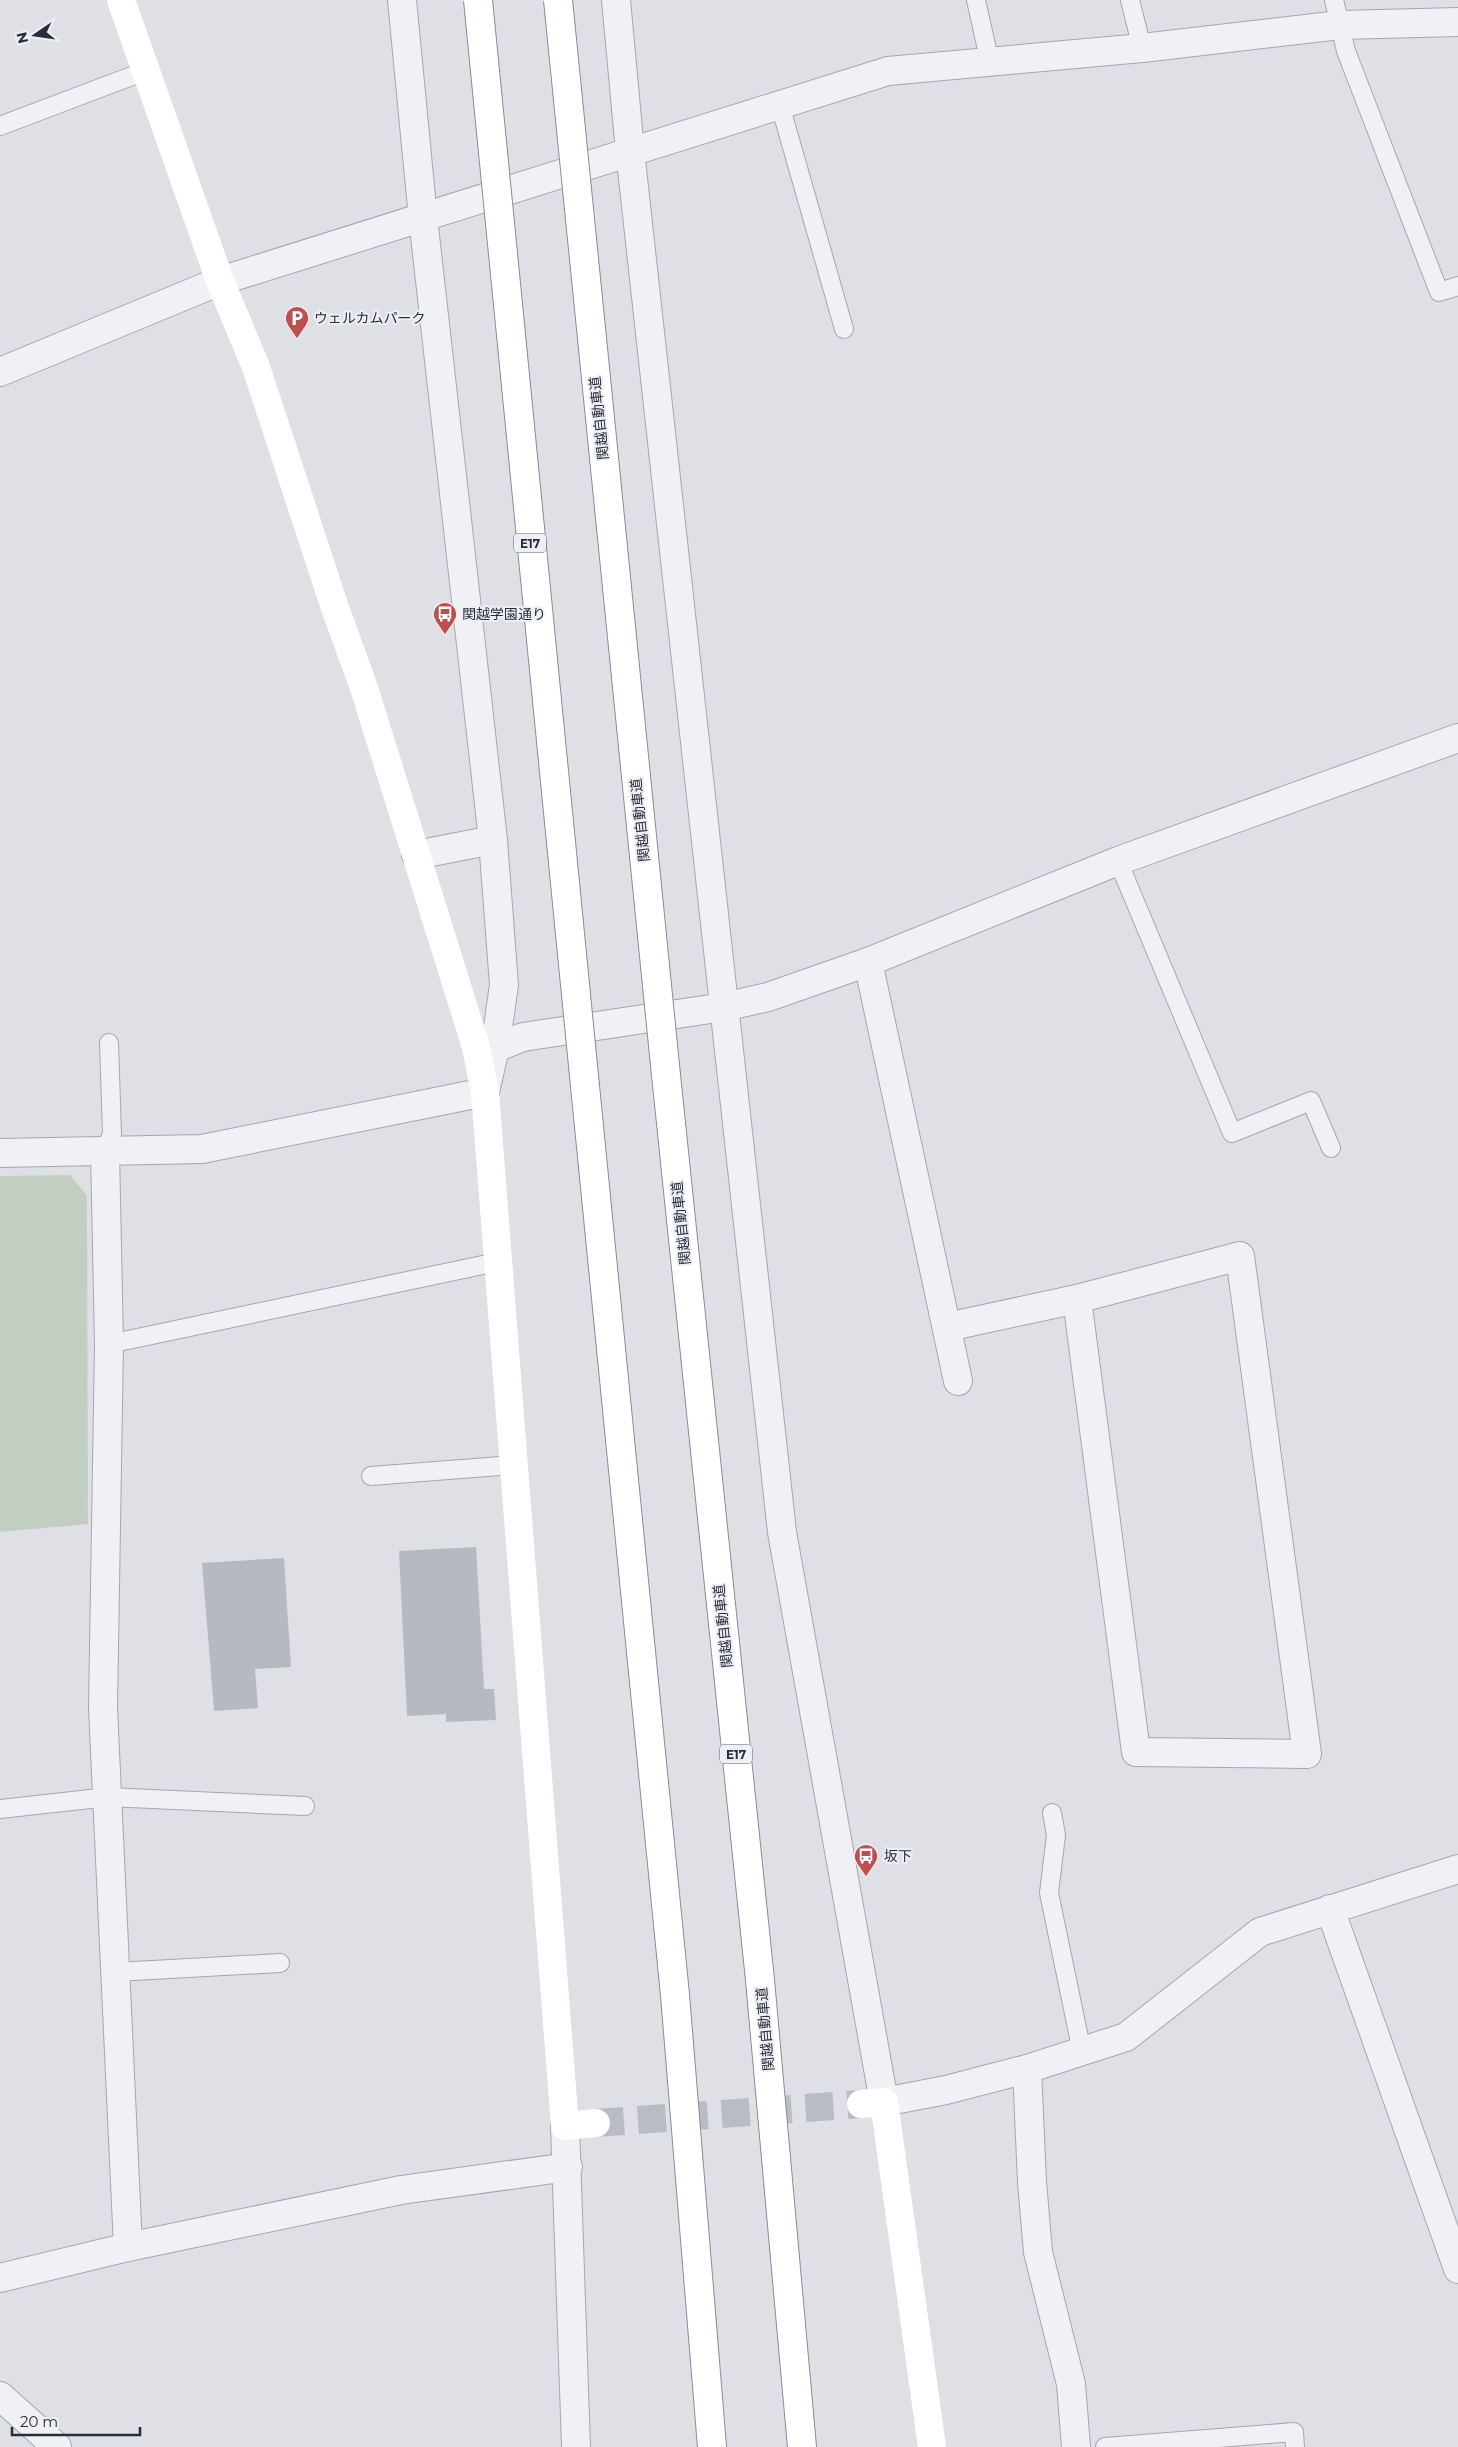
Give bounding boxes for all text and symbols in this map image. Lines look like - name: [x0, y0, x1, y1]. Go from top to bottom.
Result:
- north arrow: [10, 10, 60, 60]
- text: N: [12, 30, 32, 45]
- parking icon: ウェルカムパーク: [284, 305, 310, 339]
- place label: ウェルカムパーク: [314, 309, 426, 327]
- street label: 関越自動車道: [586, 375, 612, 461]
- road number: E17: [514, 534, 546, 552]
- bus stop icon: 関越学園通り: [432, 601, 458, 635]
- place label: 関越学園通り: [462, 605, 546, 623]
- street label: 関越自動車道: [627, 777, 653, 863]
- street label: 関越自動車道: [668, 1180, 694, 1266]
- street label: 関越自動車道: [710, 1583, 736, 1669]
- road number: E17: [720, 1745, 752, 1764]
- bus stop icon: 坂下: [853, 1843, 879, 1877]
- place label: 坂下: [884, 1847, 912, 1865]
- street label: 関越自動車道: [752, 1986, 778, 2072]
- scale bar: [12, 2404, 140, 2436]
- text: 20 m: [20, 2412, 58, 2431]

